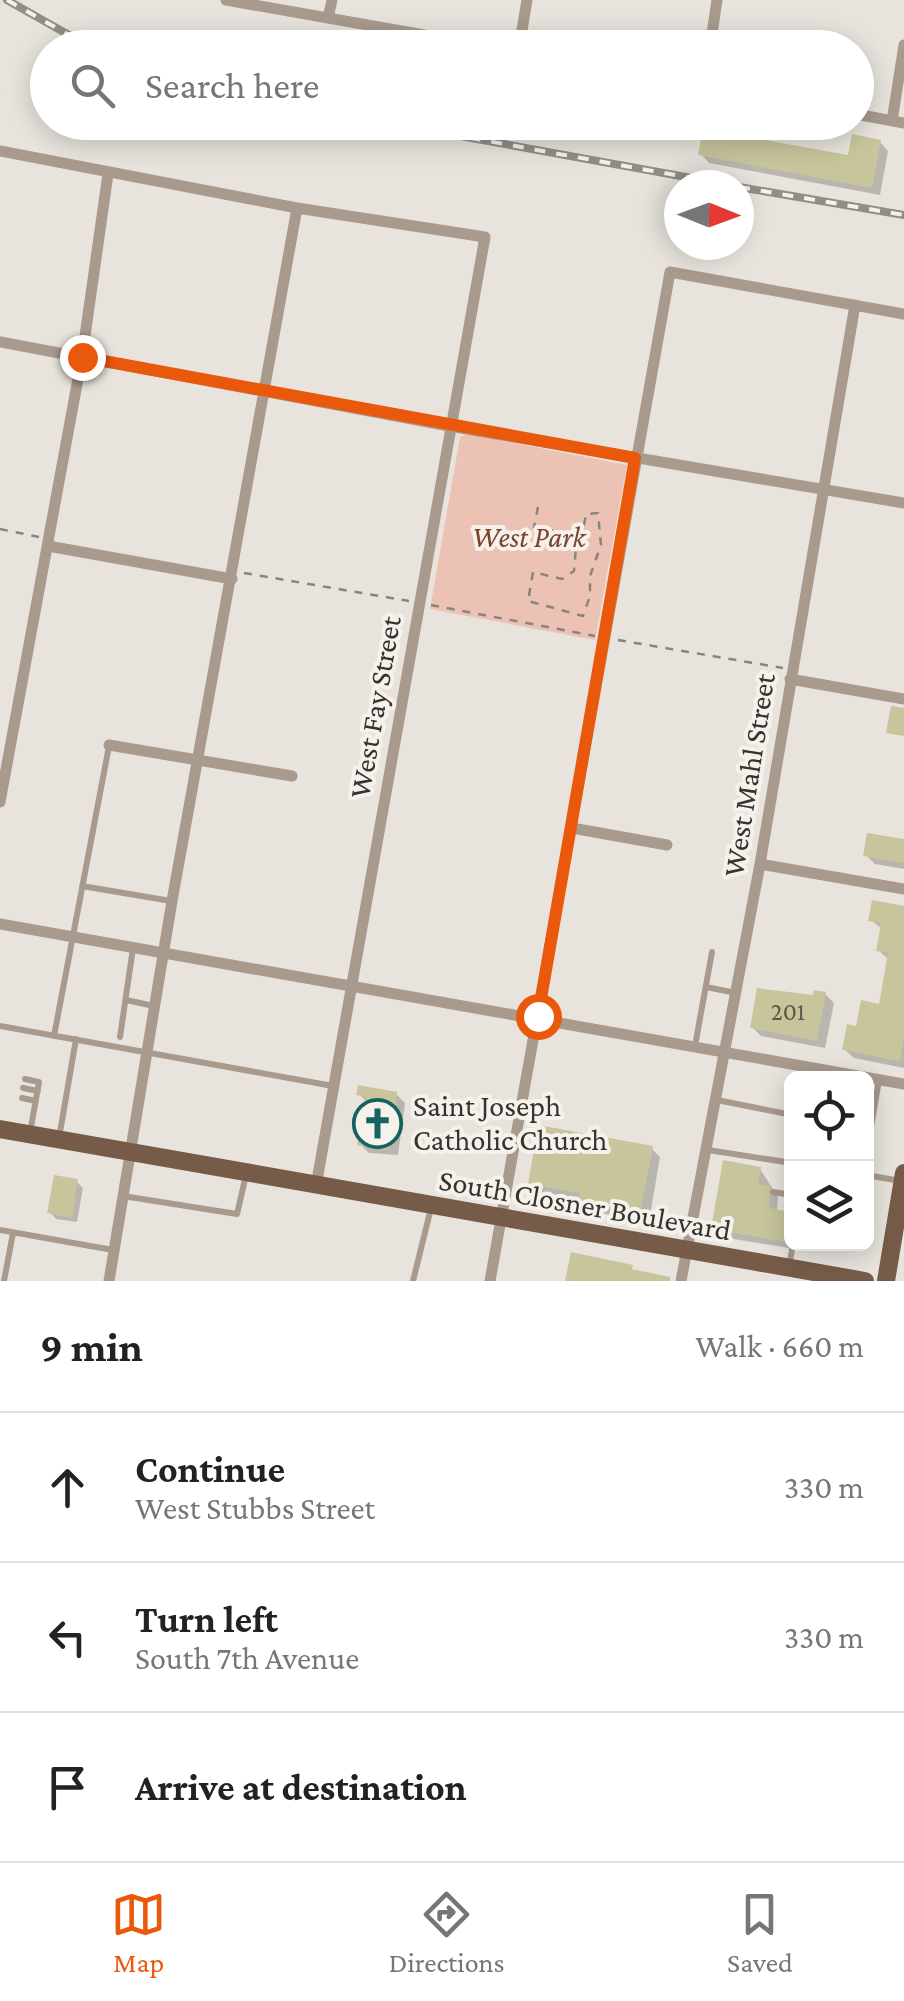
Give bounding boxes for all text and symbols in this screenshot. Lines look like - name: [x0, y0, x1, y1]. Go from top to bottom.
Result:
- search box: [30, 30, 874, 140]
- icon: search: [65, 58, 120, 113]
- text: Search here: [145, 64, 319, 106]
- north arrow: [664, 170, 754, 260]
- route end: [60, 335, 106, 381]
- park label: West Park: [472, 520, 588, 553]
- street label: West Fay Street: [342, 612, 408, 801]
- street label: West Mahl Street: [716, 670, 781, 879]
- route start: [516, 994, 562, 1040]
- house number: 201: [771, 998, 805, 1025]
- map controls: [784, 1071, 874, 1251]
- button: locate: [784, 1071, 874, 1161]
- place label: Saint Joseph Catholic Church: [413, 1089, 607, 1156]
- church icon: Saint Joseph Catholic Church: [352, 1097, 404, 1149]
- button: layers: [784, 1161, 874, 1251]
- street label: South Closner Boulevard: [437, 1163, 734, 1246]
- text: 9 min: [40, 1323, 143, 1370]
- text: Walk · 660 m: [696, 1328, 864, 1364]
- text: Continue: [135, 1448, 285, 1490]
- icon: ahead: [40, 1460, 95, 1515]
- text: 330 m: [784, 1469, 864, 1505]
- text: West Stubbs Street: [135, 1490, 375, 1526]
- text: Turn left: [135, 1598, 278, 1640]
- icon: left: [40, 1610, 95, 1665]
- text: 330 m: [784, 1619, 864, 1655]
- text: South 7th Avenue: [135, 1640, 359, 1676]
- icon: arrive: [40, 1760, 95, 1815]
- text: Arrive at destination: [135, 1766, 467, 1808]
- tab: Map: [111, 1887, 166, 1978]
- tab: Directions: [389, 1887, 505, 1978]
- tab: Saved: [727, 1887, 793, 1978]

